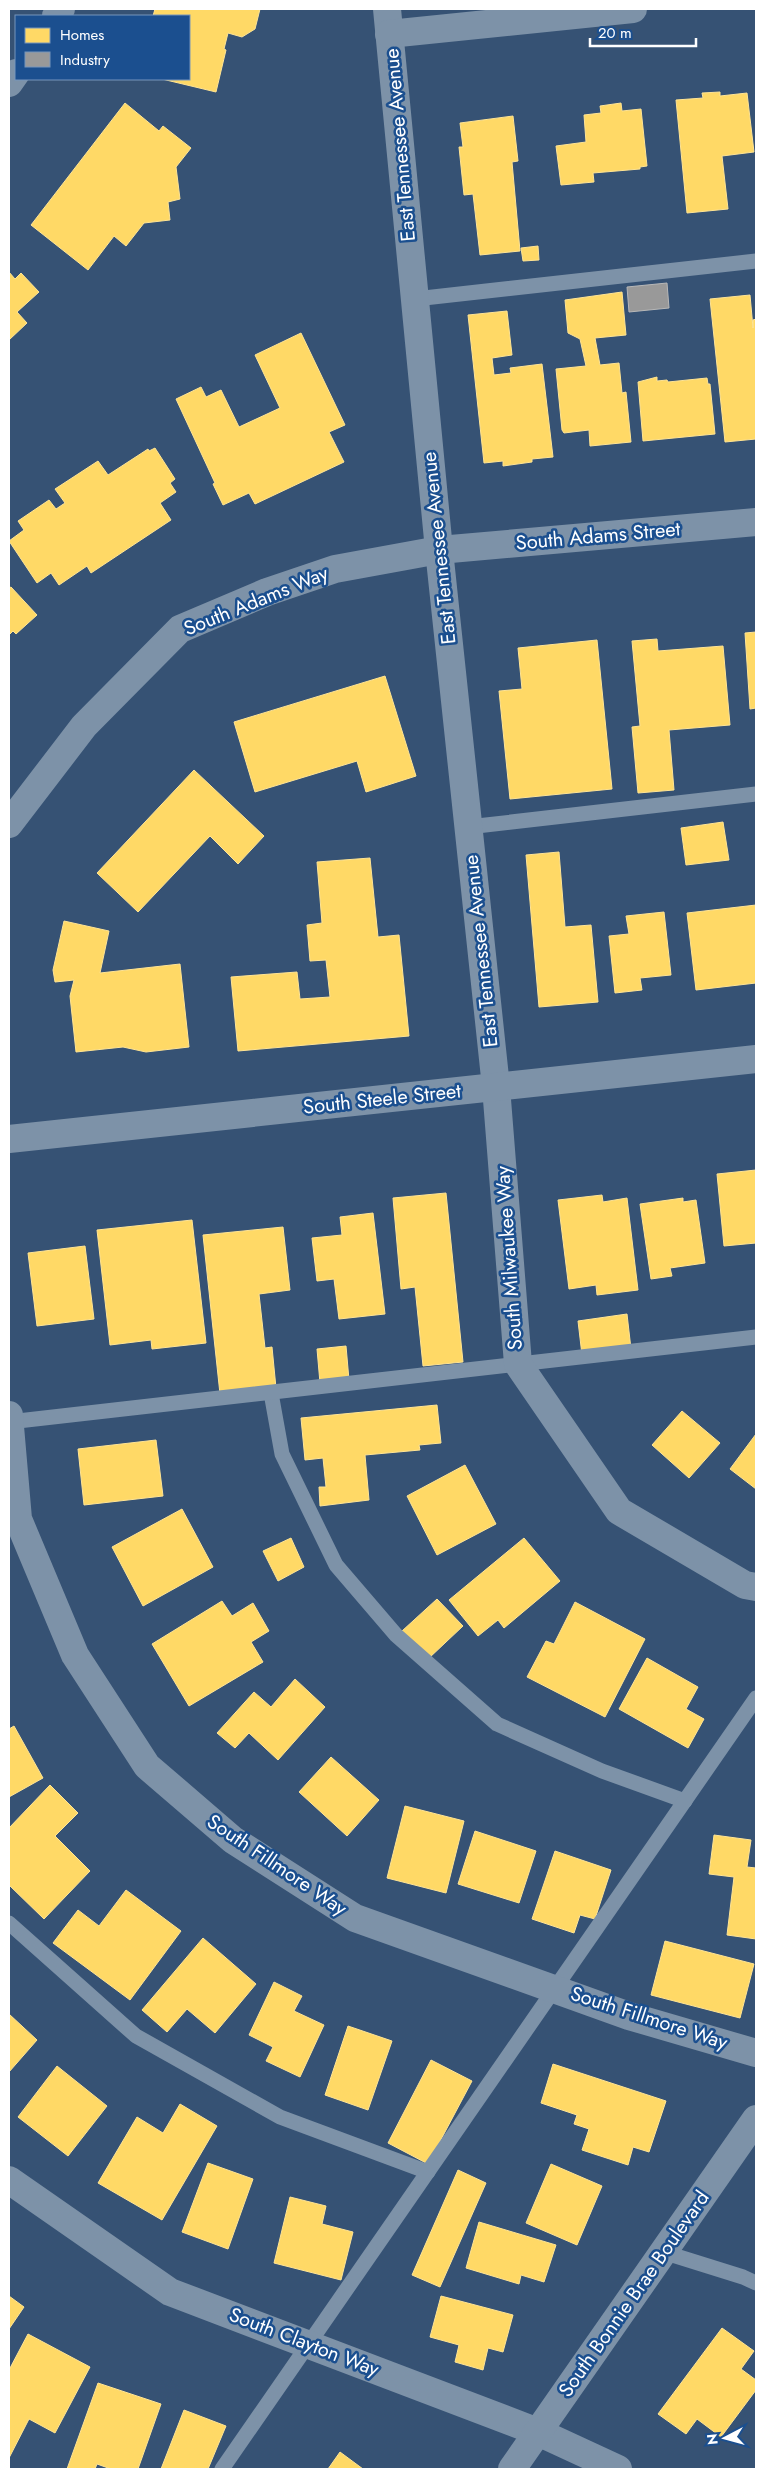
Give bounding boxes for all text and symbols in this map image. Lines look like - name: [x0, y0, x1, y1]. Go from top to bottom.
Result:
- legend: [15, 15, 190, 80]
- scale bar: [590, 15, 696, 47]
- text: 20 m: [598, 22, 632, 44]
- text: Homes: [60, 24, 104, 46]
- street label: East Tennessee Avenue: [377, 47, 423, 243]
- text: Industry: [60, 49, 110, 71]
- street label: East Tennessee Avenue: [414, 450, 464, 646]
- street label: South Adams Street: [514, 514, 682, 558]
- street label: South Adams Way: [179, 559, 333, 643]
- street label: East Tennessee Avenue: [456, 853, 506, 1049]
- street label: South Steele Street: [302, 1076, 463, 1122]
- street label: South Milwaukee Way: [488, 1165, 530, 1351]
- street label: South Fillmore Way: [201, 1807, 353, 1923]
- street label: South Fillmore Way: [567, 1979, 731, 2057]
- street label: South Bonnie Brae Boulevard: [552, 2185, 716, 2403]
- street label: South Clayton Way: [225, 2300, 383, 2384]
- north arrow: [700, 2413, 750, 2463]
- text: N: [702, 2433, 723, 2446]

